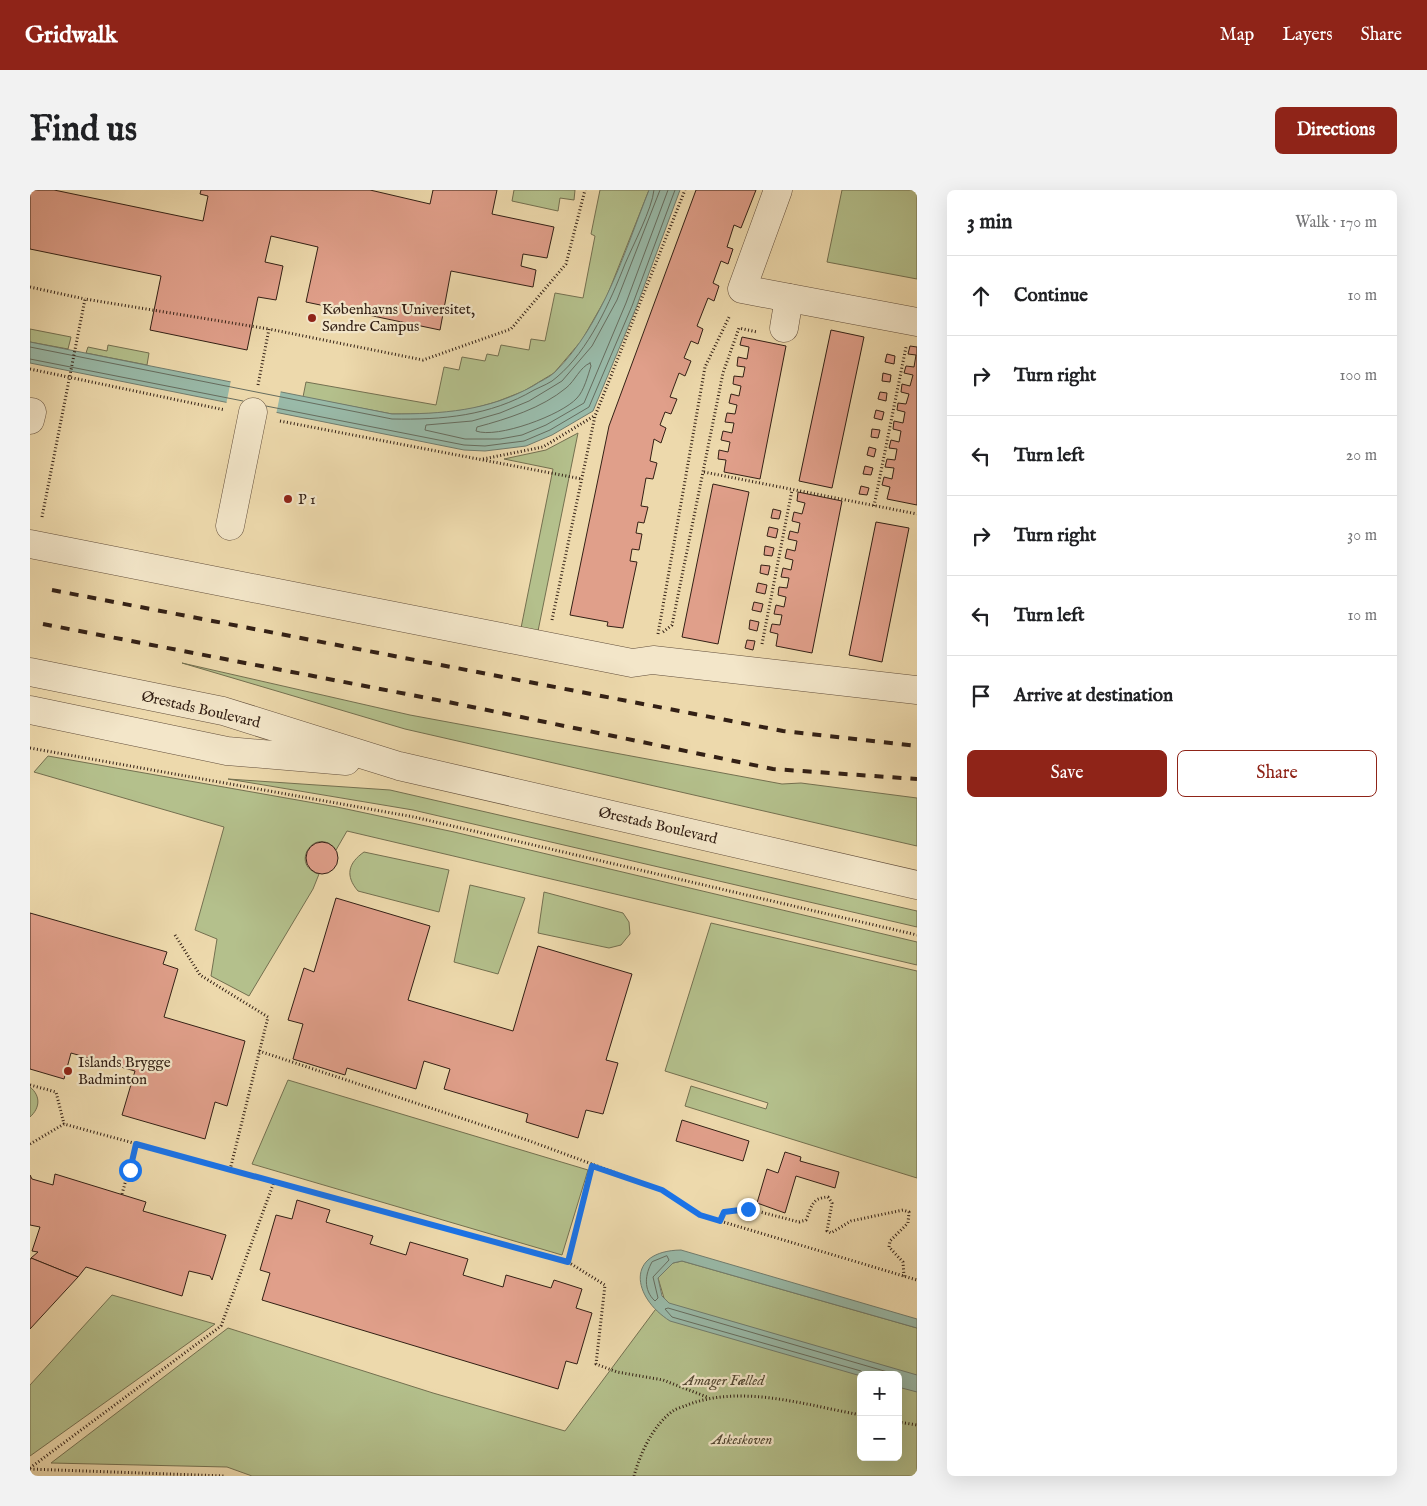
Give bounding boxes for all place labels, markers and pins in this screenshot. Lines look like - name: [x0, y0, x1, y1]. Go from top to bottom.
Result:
- place label: Københavns Universitet, Søndre Campus: [322, 300, 475, 336]
- marker: Københavns Universitet, Søndre Campus: [306, 312, 318, 324]
- place label: P 1: [298, 490, 316, 509]
- marker: P 1: [282, 493, 294, 505]
- place label: Islands Brygge Badminton: [78, 1053, 171, 1089]
- marker: Islands Brygge Badminton: [62, 1065, 74, 1077]

